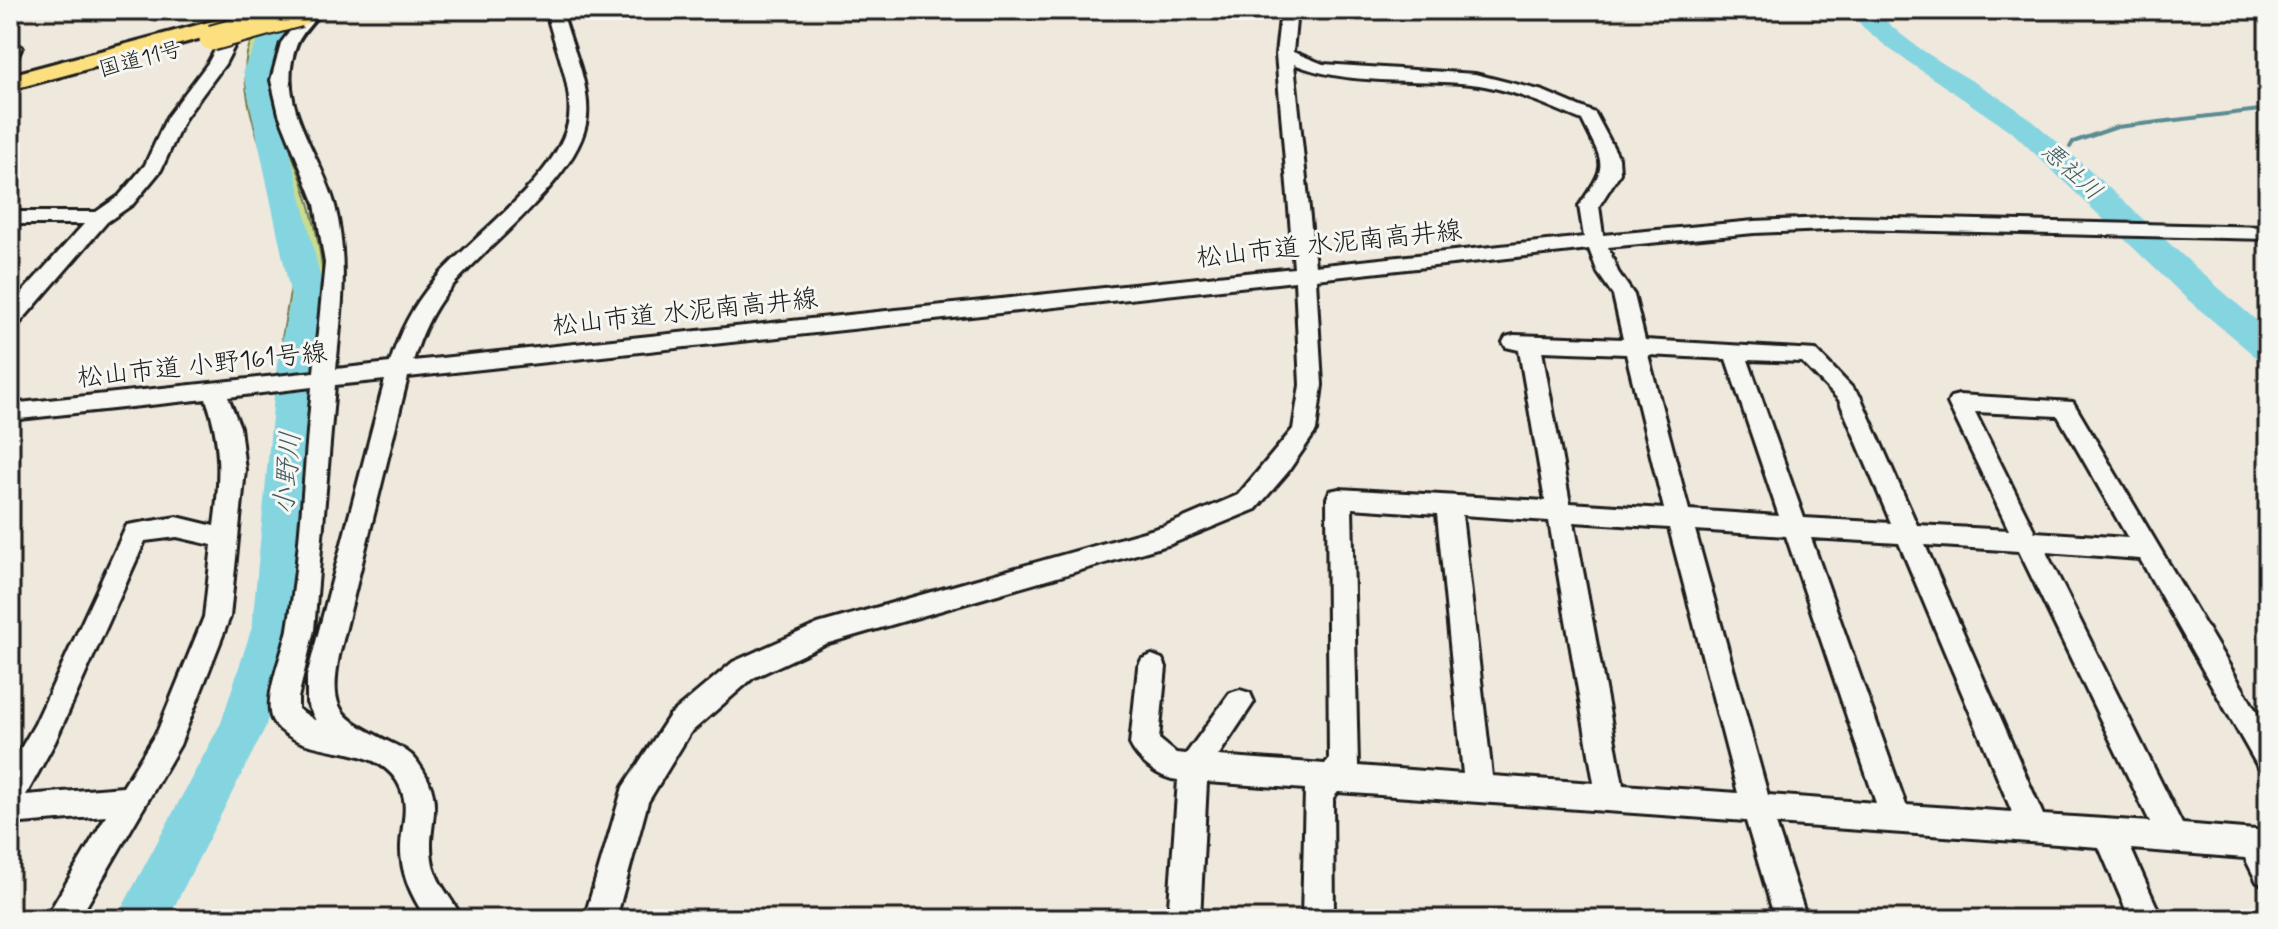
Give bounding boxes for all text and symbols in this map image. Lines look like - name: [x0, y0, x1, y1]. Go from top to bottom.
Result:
- street label: 国道11号: [96, 35, 185, 84]
- water label: 悪社川: [2034, 137, 2108, 208]
- street label: 松山市道 水泥南高井線: [1195, 214, 1464, 276]
- street label: 松山市道 水泥南高井線: [551, 282, 820, 344]
- street label: 松山市道 小野161号線: [76, 336, 329, 396]
- water label: 小野川: [266, 430, 311, 517]

